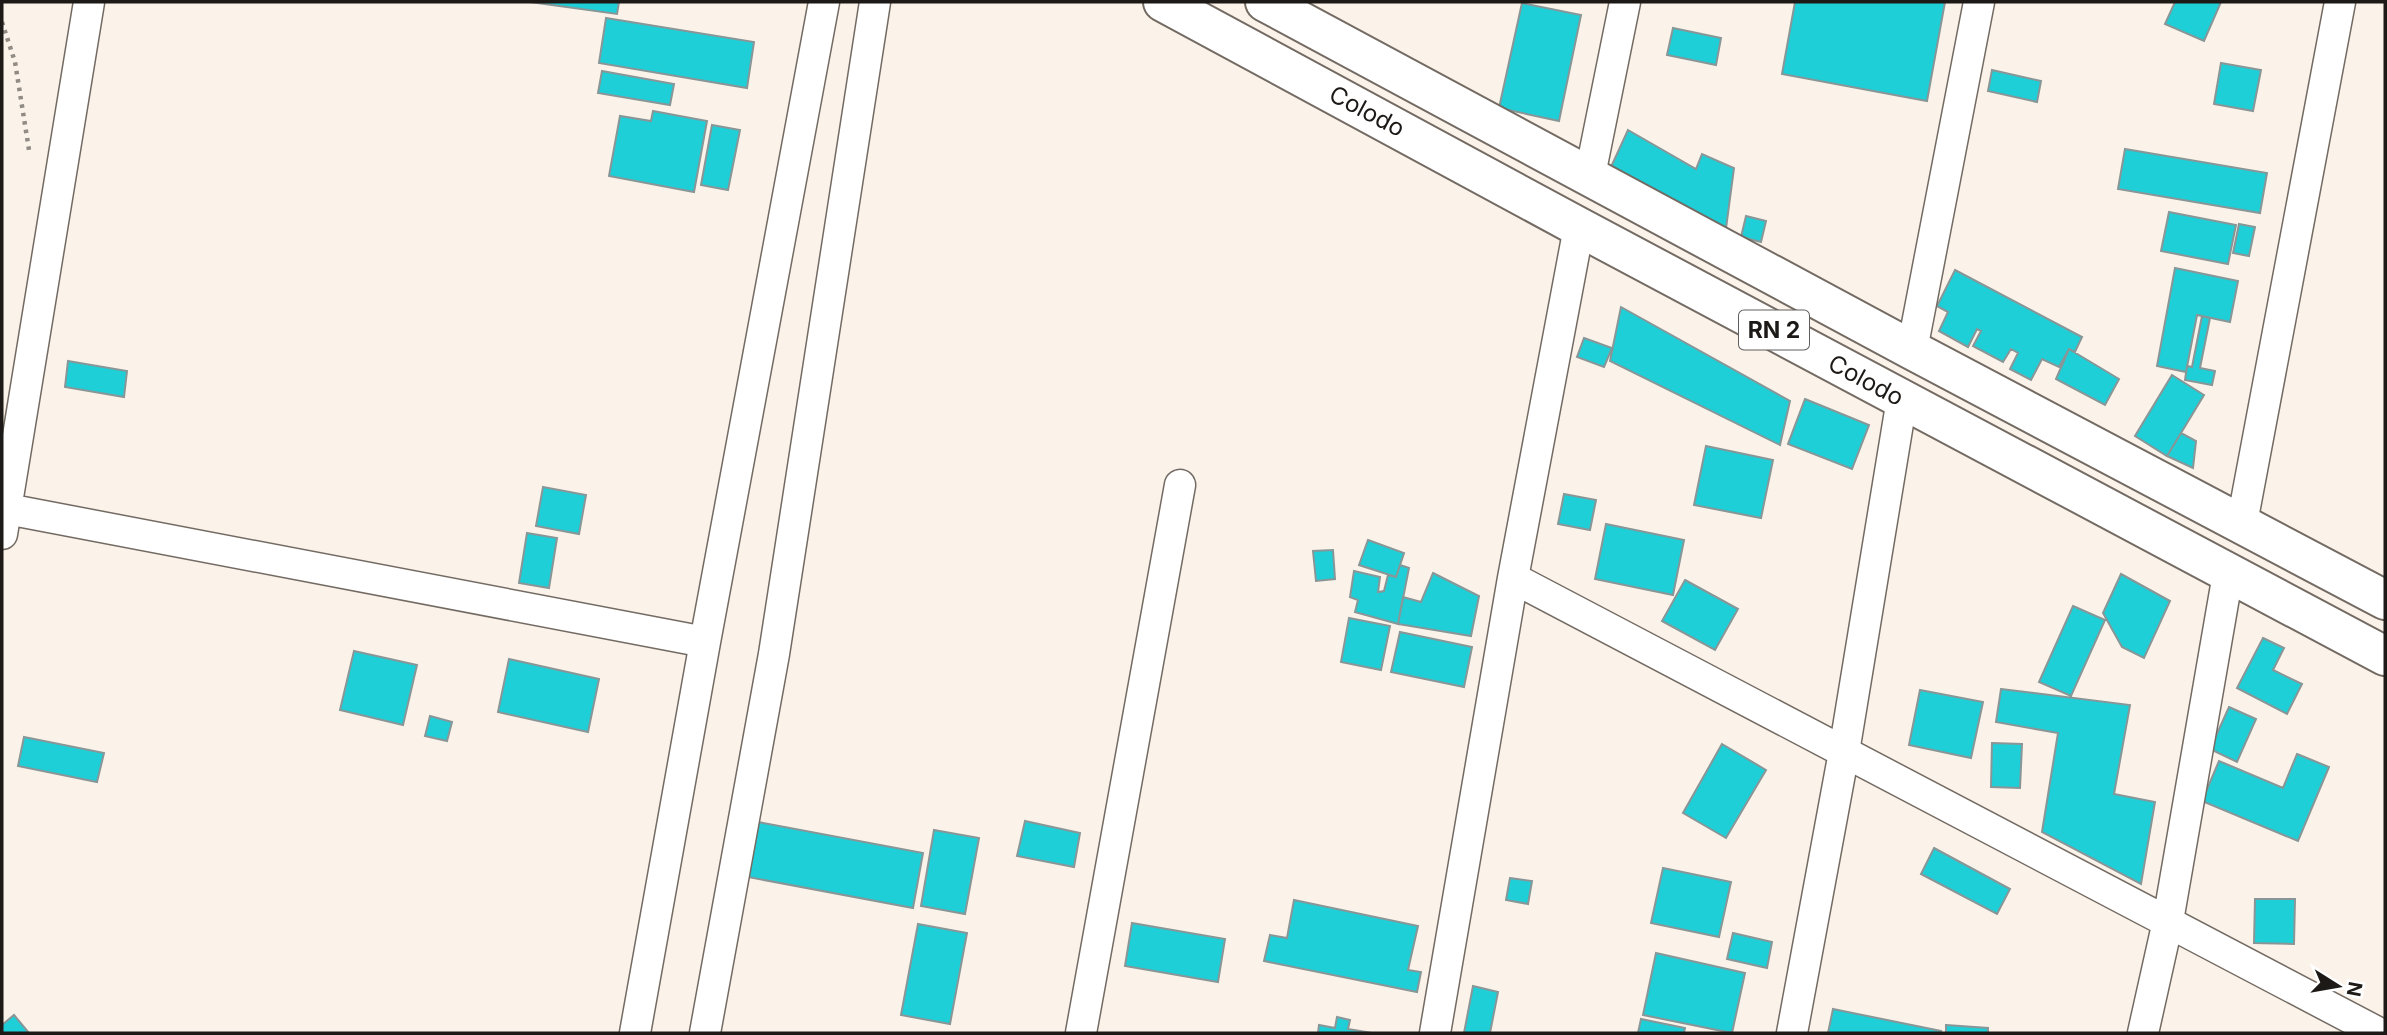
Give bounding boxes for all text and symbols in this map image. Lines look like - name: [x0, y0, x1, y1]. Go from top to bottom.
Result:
- street label: Colodo: [1324, 79, 1410, 143]
- road number: RN 2: [1739, 310, 1809, 350]
- street label: Colodo: [1823, 348, 1909, 412]
- north arrow: [2303, 951, 2373, 1021]
- text: N: [2342, 980, 2367, 998]

